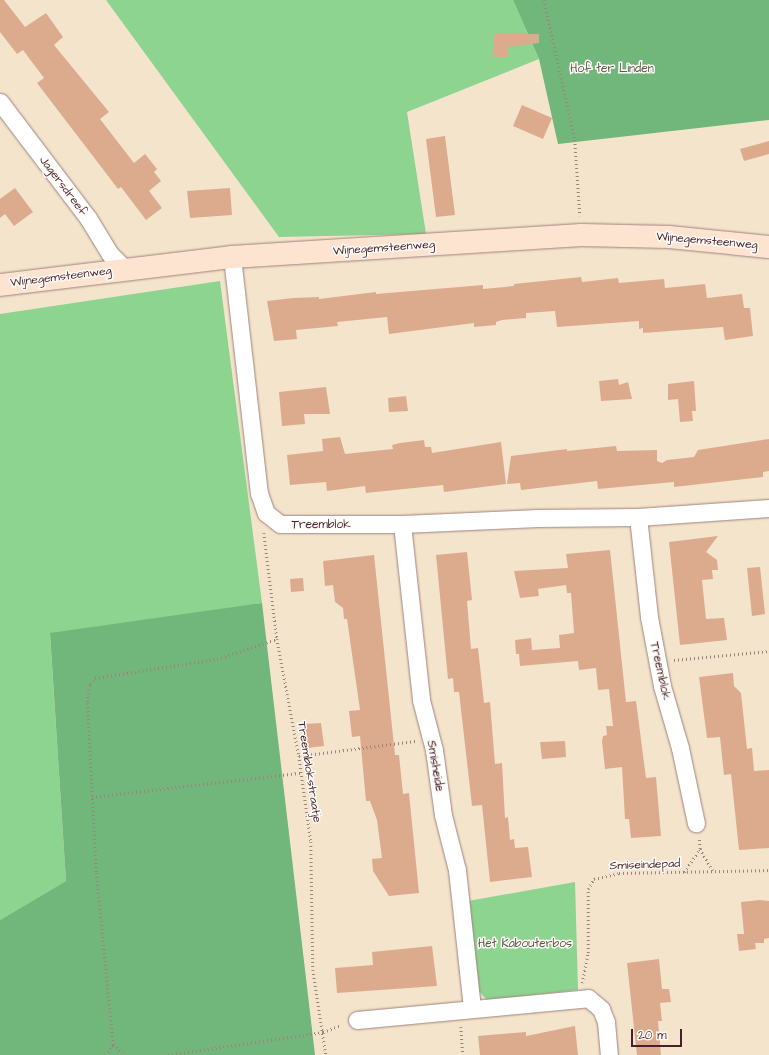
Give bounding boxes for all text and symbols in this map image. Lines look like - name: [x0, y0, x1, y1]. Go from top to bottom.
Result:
- park label: Hof ter Linden: [570, 62, 654, 76]
- street label: Jagersdreef: [36, 153, 90, 219]
- street label: Wijnegemsteenweg: [656, 229, 758, 253]
- street label: Wijnegemsteenweg: [333, 237, 435, 259]
- street label: Wijnegemsteenweg: [10, 264, 112, 290]
- street label: Treemblok: [291, 518, 351, 532]
- street label: Treemblok: [647, 641, 673, 701]
- street label: Treemblokstraatje: [294, 720, 324, 824]
- street label: Smisheide: [423, 739, 447, 793]
- street label: Smiseindepad: [609, 857, 681, 873]
- park label: Het Kabouterbos: [478, 937, 572, 951]
- scale bar: [633, 1021, 684, 1047]
- text: 20 m: [638, 1027, 667, 1044]

